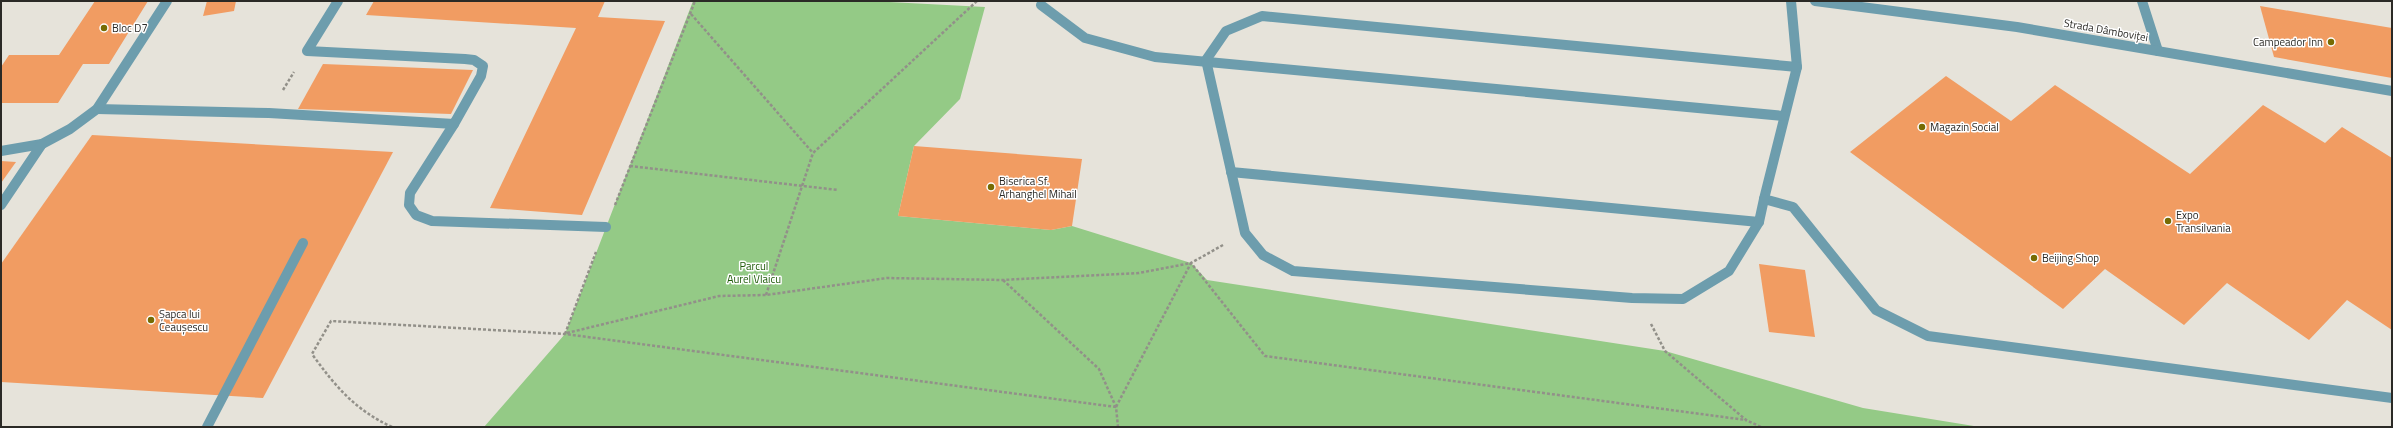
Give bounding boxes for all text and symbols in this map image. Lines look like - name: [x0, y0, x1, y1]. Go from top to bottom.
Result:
- street label: Strada Dâmboviței: [2062, 15, 2150, 45]
- place label: Bloc D7: [112, 20, 148, 36]
- marker: Bloc D7: [99, 23, 109, 33]
- place label: Campeador Inn: [2253, 34, 2323, 50]
- marker: Campeador Inn: [2326, 37, 2336, 47]
- place label: Magazin Social: [1930, 119, 1999, 135]
- marker: Magazin Social: [1917, 122, 1927, 132]
- place label: Biserica Sf. Arhanghel Mihail: [999, 173, 1077, 202]
- marker: Biserica Sf. Arhanghel Mihail: [986, 182, 996, 192]
- place label: Expo Transilvania: [2176, 207, 2231, 236]
- marker: Expo Transilvania: [2163, 216, 2173, 226]
- place label: Beijing Shop: [2042, 250, 2099, 266]
- marker: Beijing Shop: [2029, 253, 2039, 263]
- park label: Parcul Aurel Vlaicu: [727, 258, 781, 287]
- place label: Șapca lui Ceaușescu: [159, 306, 208, 335]
- marker: Șapca lui Ceaușescu: [146, 315, 156, 325]

